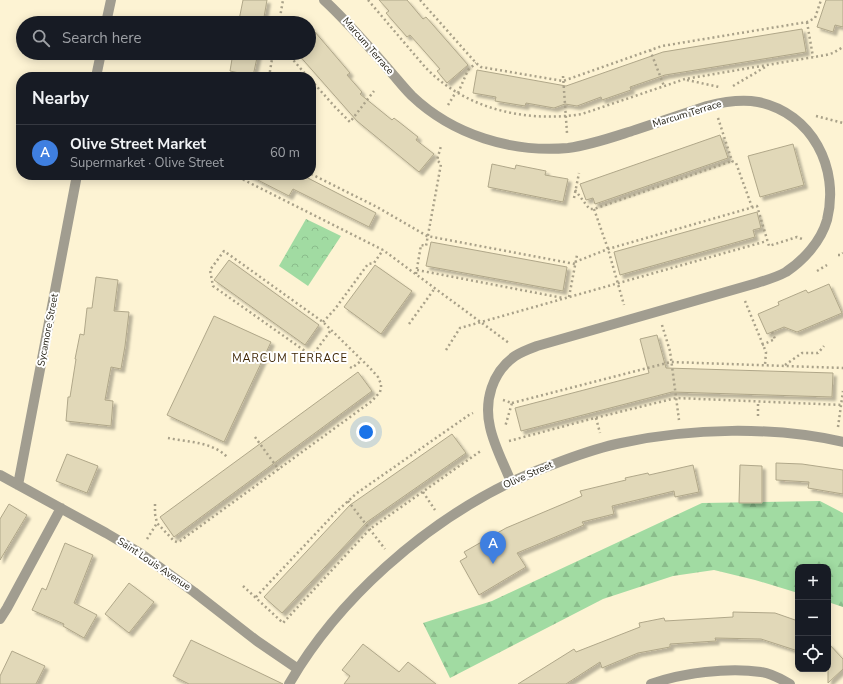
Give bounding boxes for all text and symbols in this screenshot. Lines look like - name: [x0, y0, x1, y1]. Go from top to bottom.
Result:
- street label: Marcum Terrace: [339, 14, 397, 78]
- search box: [16, 16, 316, 60]
- icon: search: [30, 27, 52, 49]
- text: Search here: [62, 28, 142, 48]
- text: Nearby: [32, 87, 89, 110]
- street label: Marcum Terrace: [651, 97, 723, 131]
- text: Olive Street Market: [70, 134, 206, 154]
- text: A: [40, 144, 50, 162]
- text: 60 m: [270, 144, 300, 162]
- text: Supermarket · Olive Street: [70, 154, 224, 172]
- street label: Sycamore Street: [34, 292, 62, 368]
- district label: MARCUM TERRACE: [232, 351, 348, 366]
- your location: [356, 422, 376, 442]
- street label: Olive Street: [501, 458, 556, 492]
- pin: A: [480, 531, 506, 564]
- street label: Saint Louis Avenue: [115, 534, 193, 594]
- map controls: [795, 564, 831, 672]
- button: +: [795, 564, 831, 600]
- button: −: [795, 600, 831, 636]
- button: locate: [795, 636, 831, 672]

